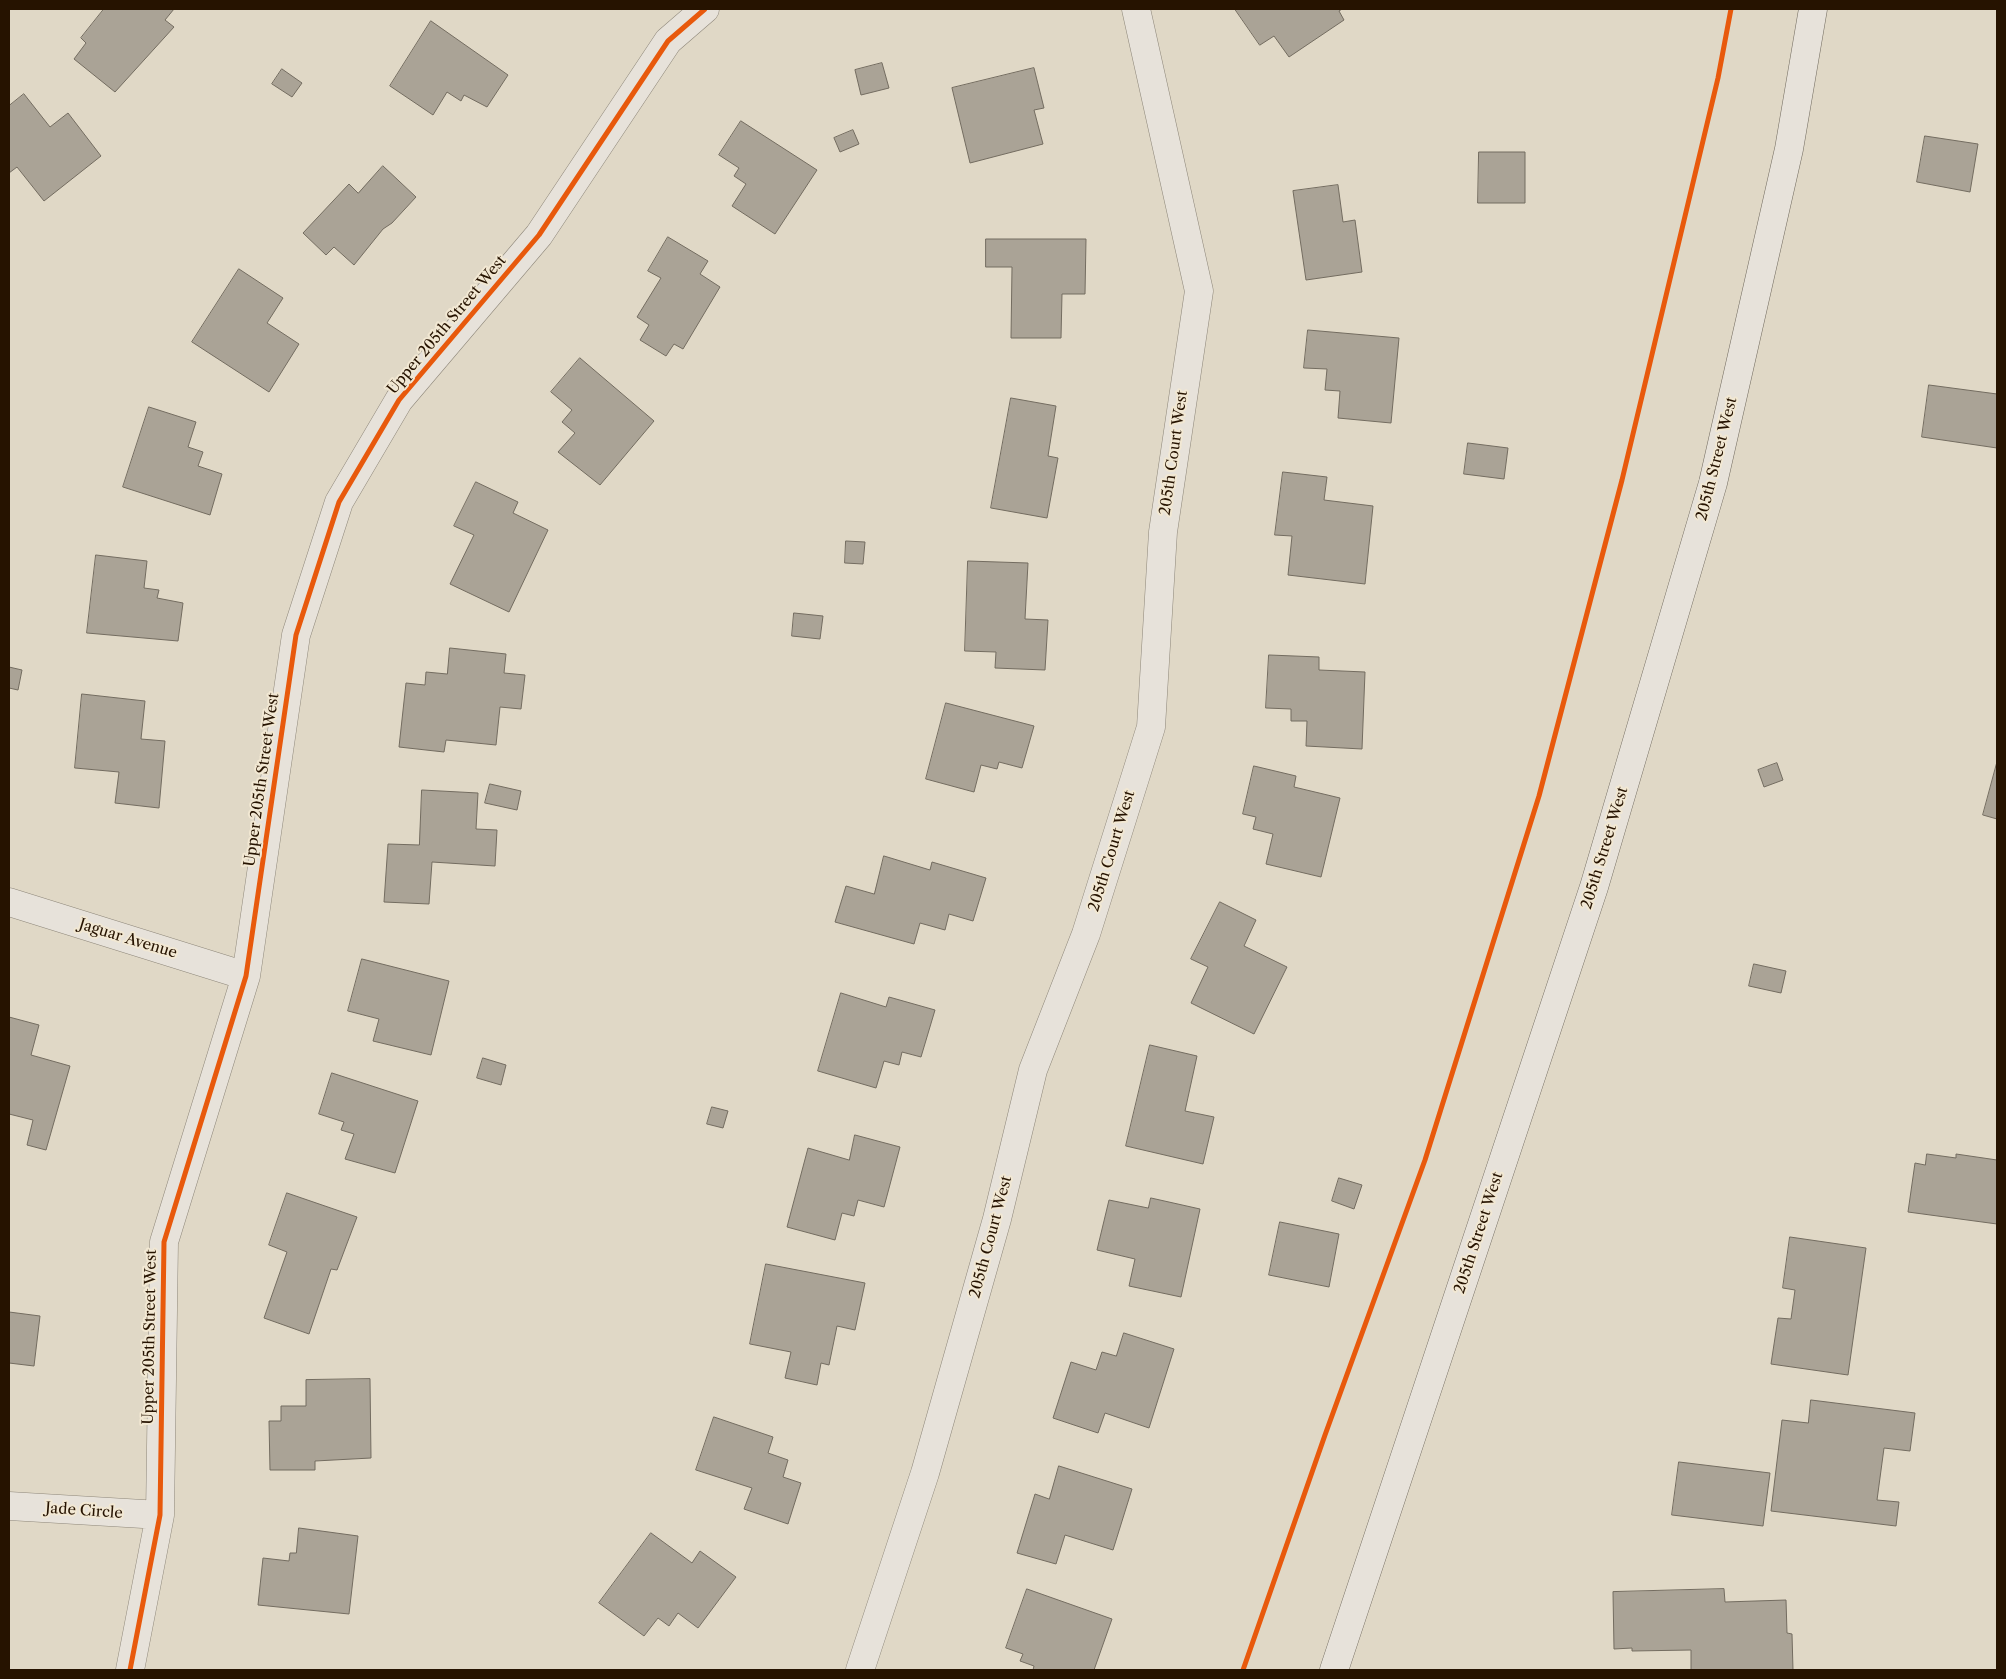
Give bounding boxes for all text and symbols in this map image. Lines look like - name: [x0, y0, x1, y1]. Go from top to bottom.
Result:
- street label: Upper 205th Street West: [384, 252, 510, 398]
- street label: 205th Court West: [1156, 389, 1192, 517]
- street label: 205th Street West: [1693, 395, 1741, 523]
- street label: Upper 205th Street West: [241, 692, 283, 868]
- street label: 205th Street West: [1578, 785, 1632, 911]
- street label: 205th Court West: [1085, 788, 1139, 914]
- street label: Jaguar Avenue: [77, 916, 179, 962]
- street label: 205th Street West: [1451, 1170, 1507, 1296]
- street label: 205th Court West: [966, 1174, 1016, 1300]
- street label: Upper 205th Street West: [139, 1249, 161, 1425]
- street label: Jade Circle: [45, 1499, 123, 1523]

